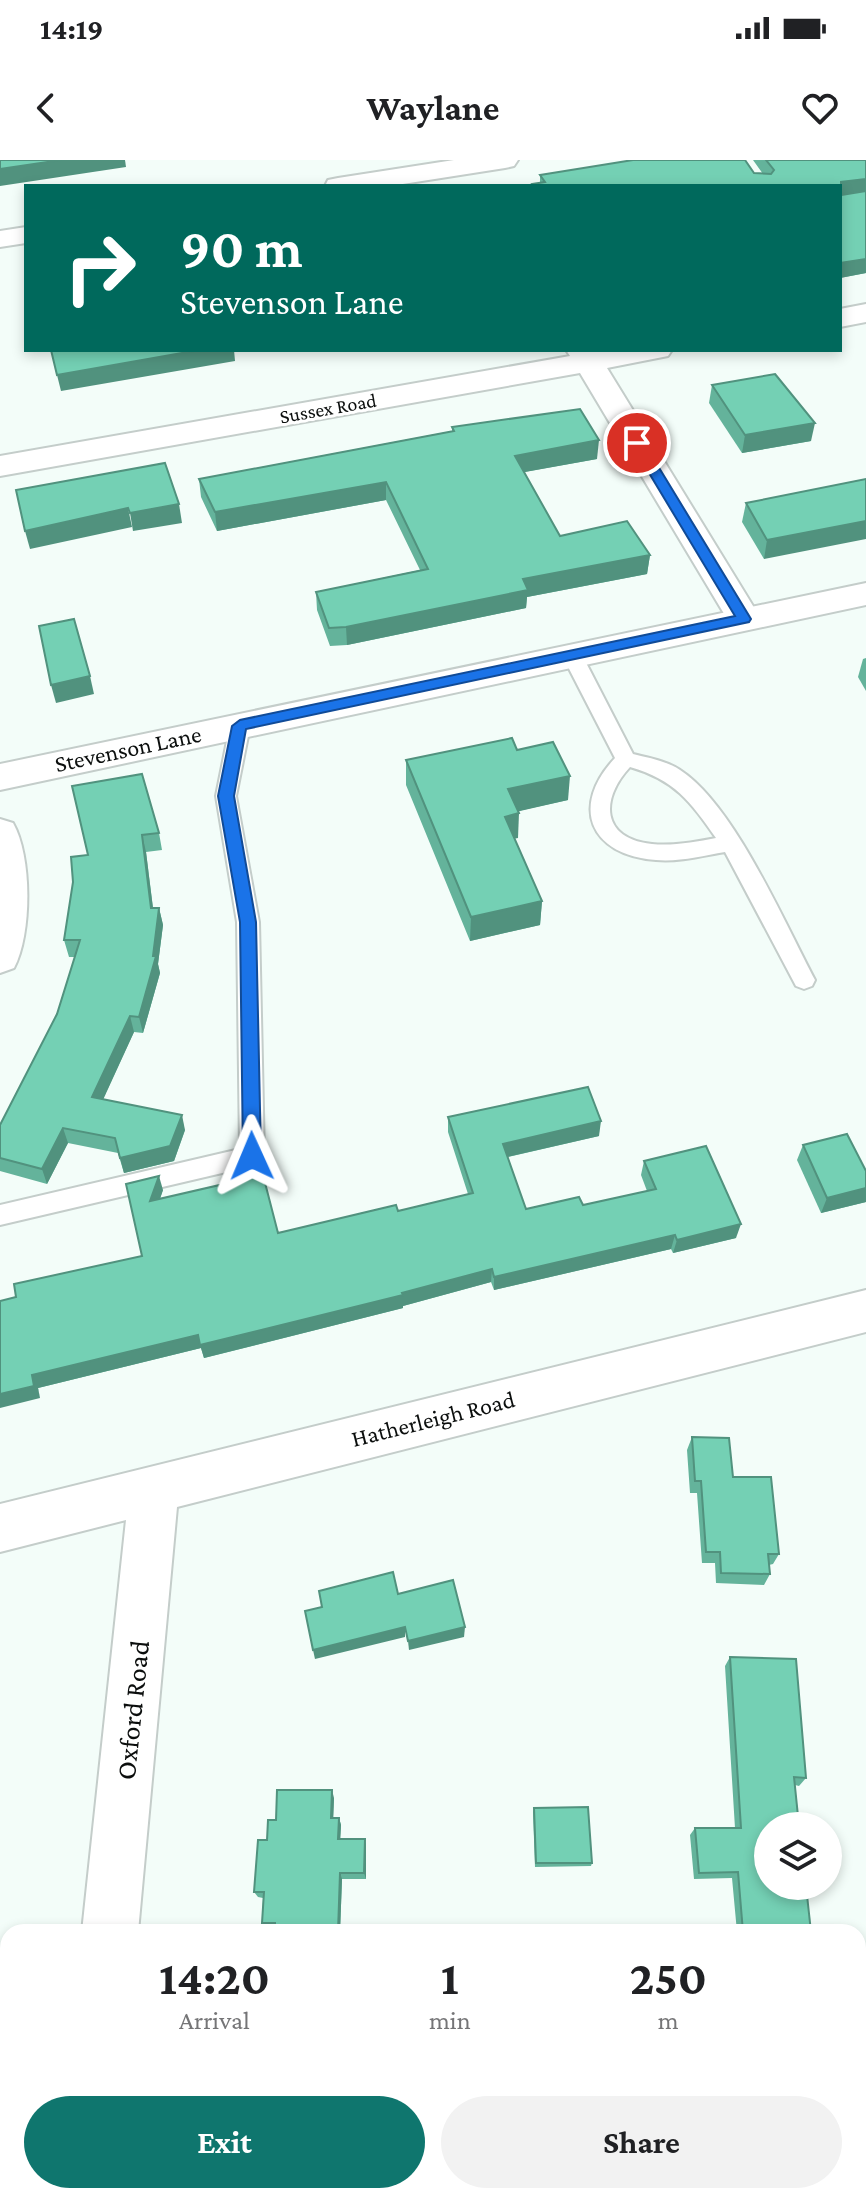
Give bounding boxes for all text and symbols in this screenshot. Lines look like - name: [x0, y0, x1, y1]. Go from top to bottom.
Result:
- text: 14:19: [40, 12, 103, 45]
- icon: back: [24, 86, 68, 130]
- icon: heart: [798, 86, 842, 130]
- text: Waylane: [367, 88, 499, 128]
- icon: right: [48, 216, 152, 320]
- text: 90 m: [180, 217, 303, 279]
- text: Stevenson Lane: [180, 282, 404, 322]
- street label: Sussex Road: [278, 389, 379, 427]
- pin: [603, 409, 671, 477]
- icon: arrive: [615, 421, 659, 465]
- street label: Stevenson Lane: [52, 720, 204, 777]
- position arrow: [210, 1114, 294, 1198]
- street label: Hatherleigh Road: [348, 1385, 518, 1452]
- street label: Oxford Road: [110, 1639, 155, 1781]
- map controls: [754, 1812, 842, 1900]
- button: layers: [754, 1812, 842, 1900]
- text: 14:20: [159, 1951, 270, 2004]
- text: 1: [441, 1951, 459, 2004]
- text: 250: [630, 1951, 707, 2004]
- text: Arrival: [179, 2006, 250, 2035]
- text: min: [429, 2006, 471, 2035]
- text: m: [658, 2006, 679, 2035]
- button: Exit: [24, 2096, 425, 2188]
- button: Share: [441, 2096, 842, 2188]

